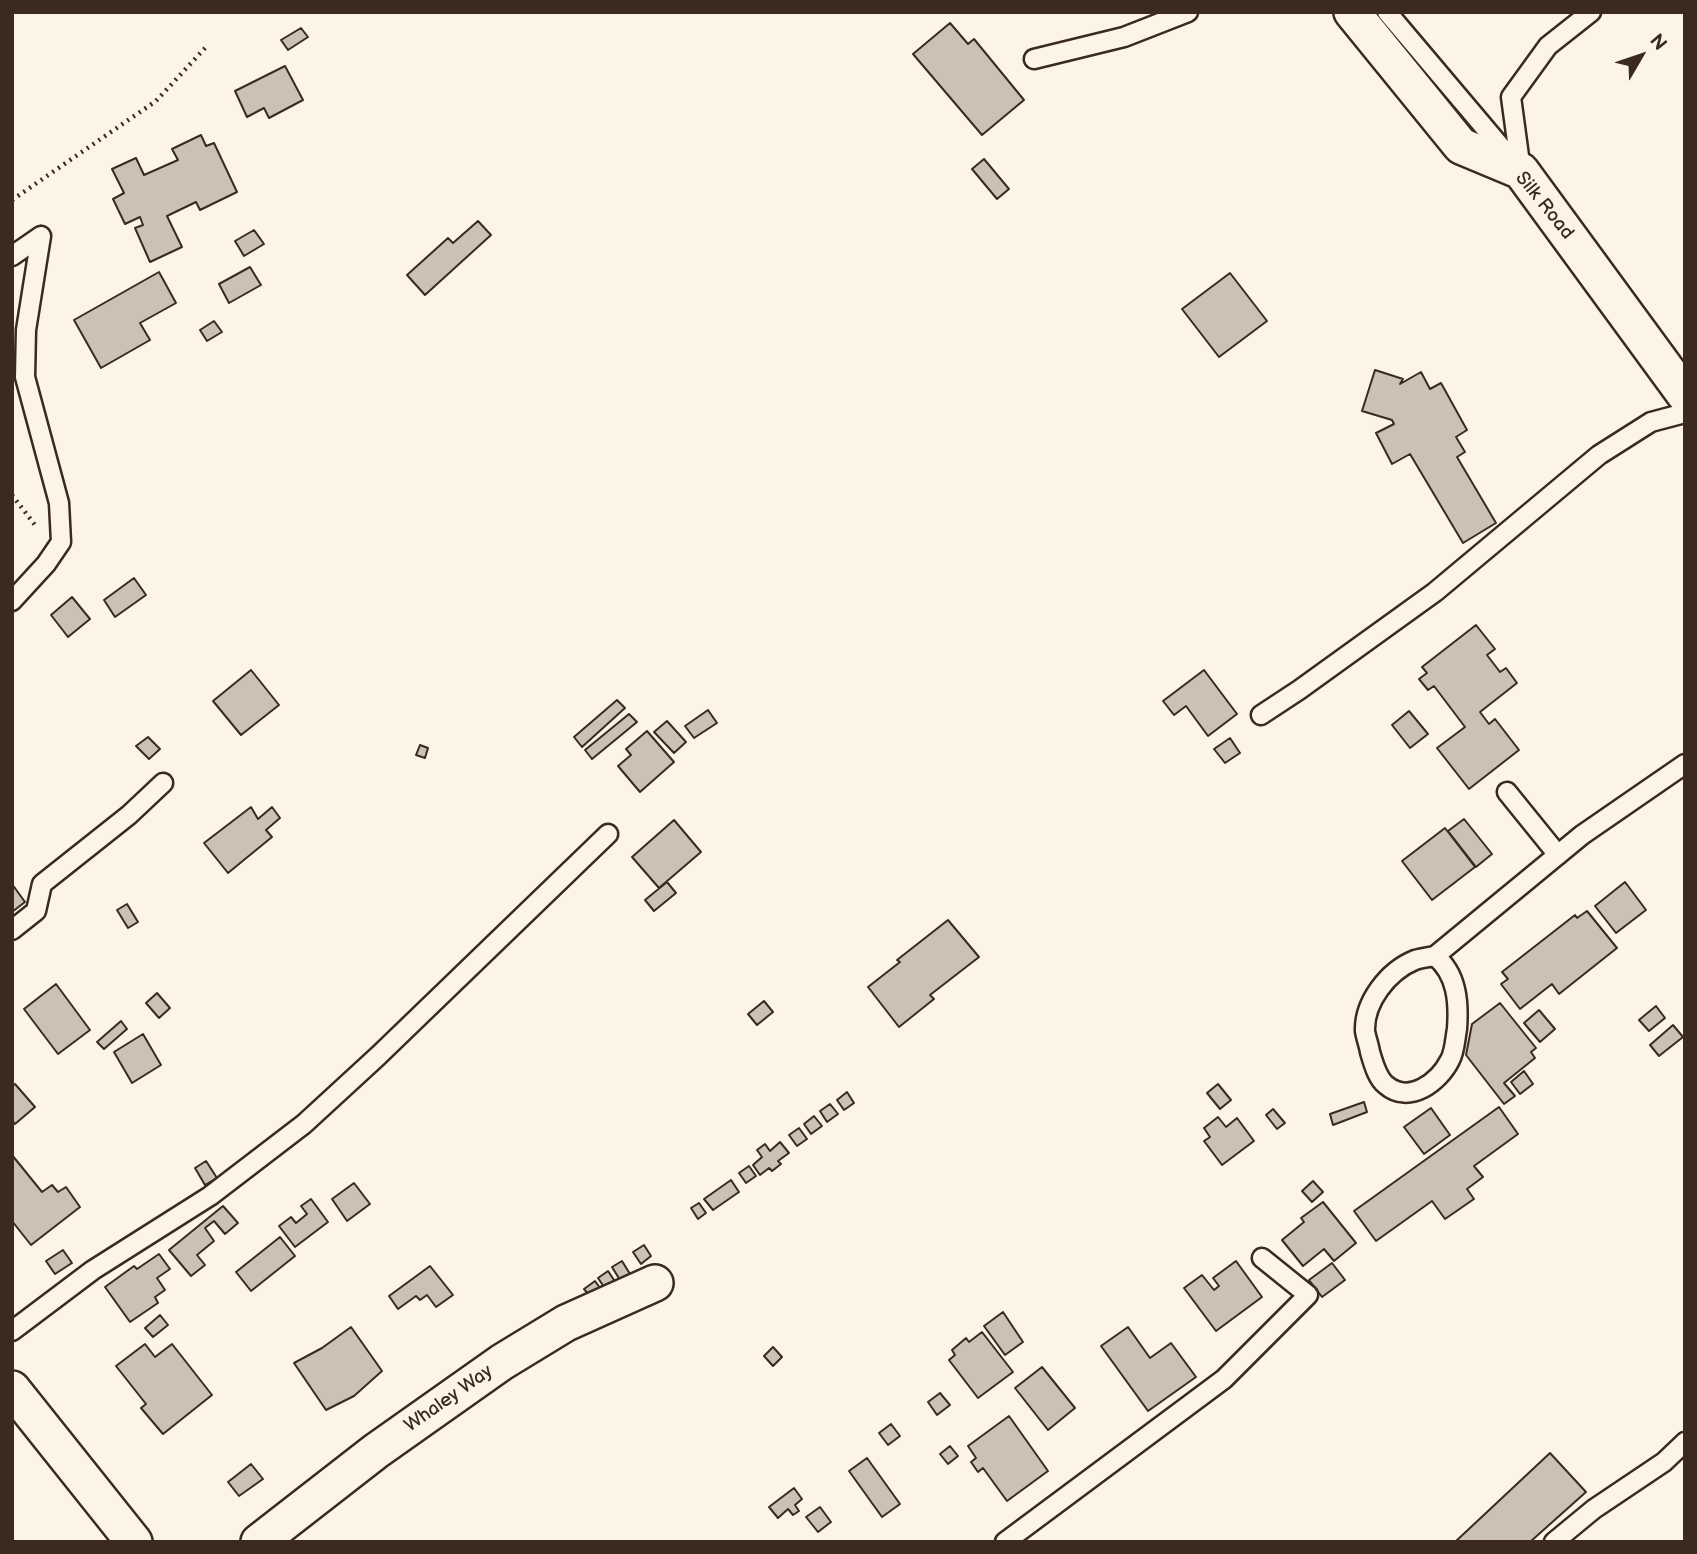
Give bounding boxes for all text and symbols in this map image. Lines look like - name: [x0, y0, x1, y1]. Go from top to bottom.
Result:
- north arrow: [1606, 21, 1676, 91]
- text: N: [1644, 30, 1671, 55]
- street label: Silk Road: [1510, 168, 1578, 244]
- street label: Whaley Way: [401, 1360, 497, 1438]

